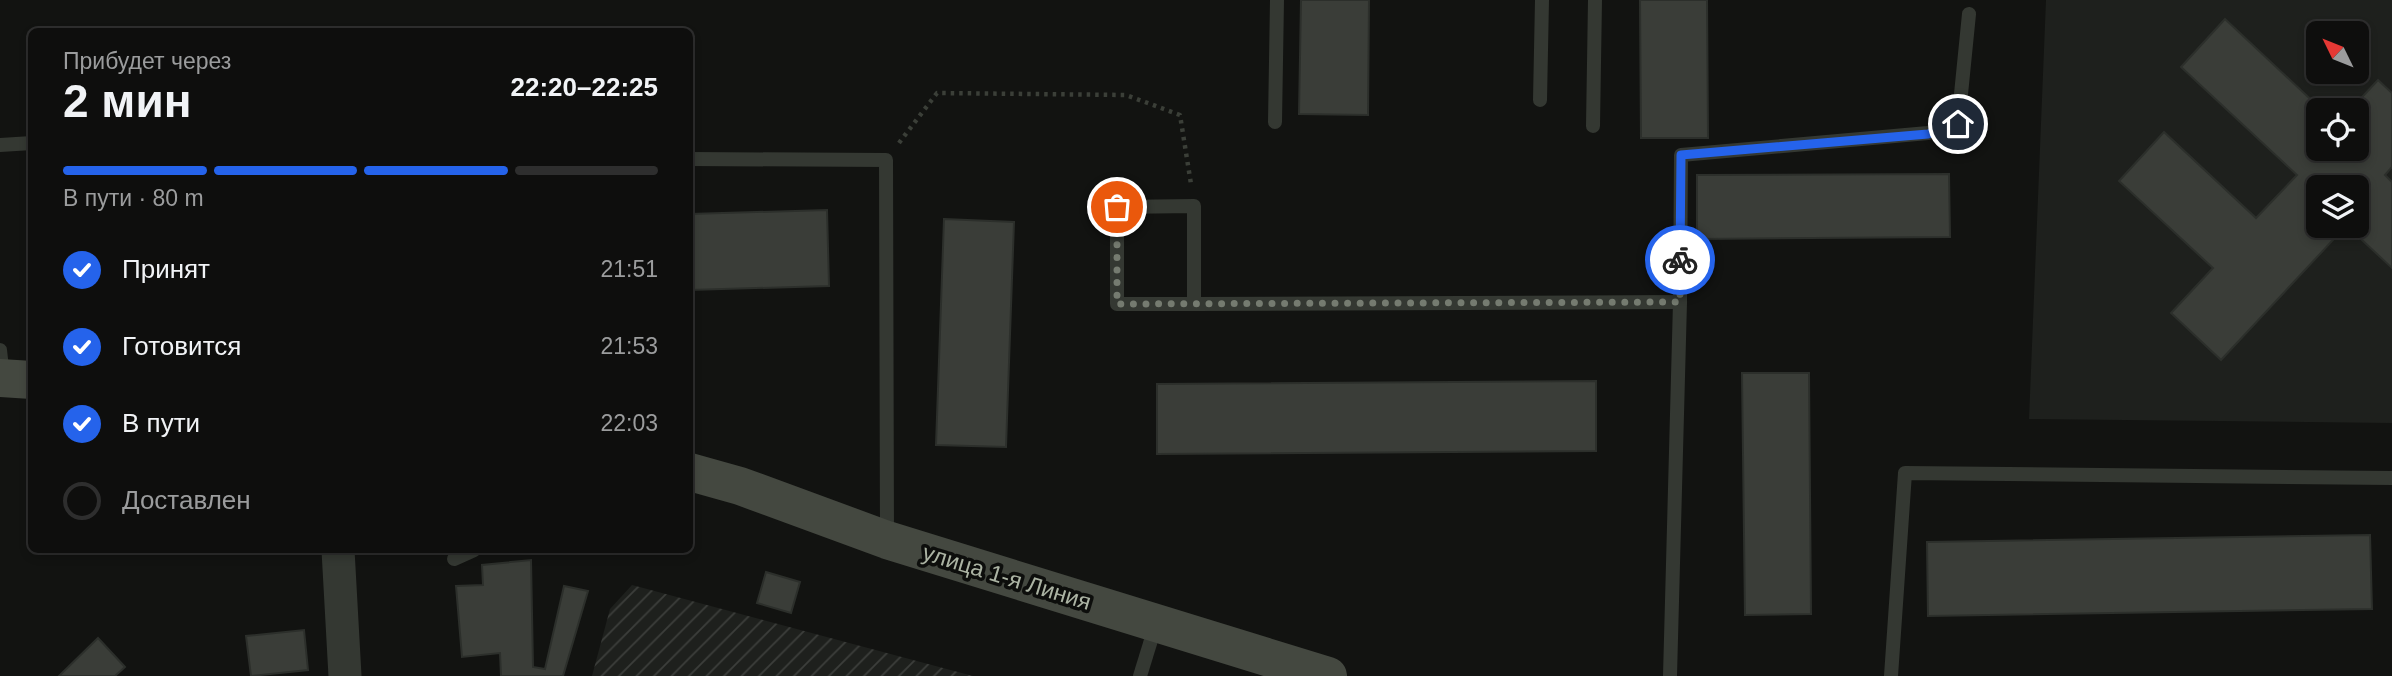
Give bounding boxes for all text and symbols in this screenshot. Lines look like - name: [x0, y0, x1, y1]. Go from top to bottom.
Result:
- north arrow: [2306, 21, 2370, 84]
- map controls: [2306, 21, 2369, 238]
- text: Прибудет через: [63, 48, 231, 74]
- text: 22:20–22:25: [511, 72, 658, 102]
- text: 2 мин: [63, 75, 191, 127]
- pin: [1928, 94, 1988, 154]
- button: locate: [2306, 98, 2369, 161]
- icon: home: [1939, 105, 1977, 143]
- button: layers: [2306, 175, 2369, 238]
- pin: [1087, 177, 1147, 237]
- text: В пути · 80 m: [63, 185, 204, 211]
- icon: bag: [1098, 188, 1136, 226]
- courier: [1645, 225, 1715, 295]
- icon: bike: [1661, 241, 1699, 279]
- icon: check: [63, 251, 101, 289]
- text: Принят: [122, 254, 210, 284]
- text: 21:51: [600, 256, 658, 282]
- icon: check: [63, 328, 101, 366]
- text: Готовится: [122, 331, 241, 361]
- text: 21:53: [600, 333, 658, 359]
- icon: check: [63, 405, 101, 443]
- text: В пути: [122, 408, 200, 438]
- text: 22:03: [600, 410, 658, 436]
- text: Доставлен: [122, 485, 251, 515]
- street label: улица 1-я Линия: [920, 539, 1094, 615]

